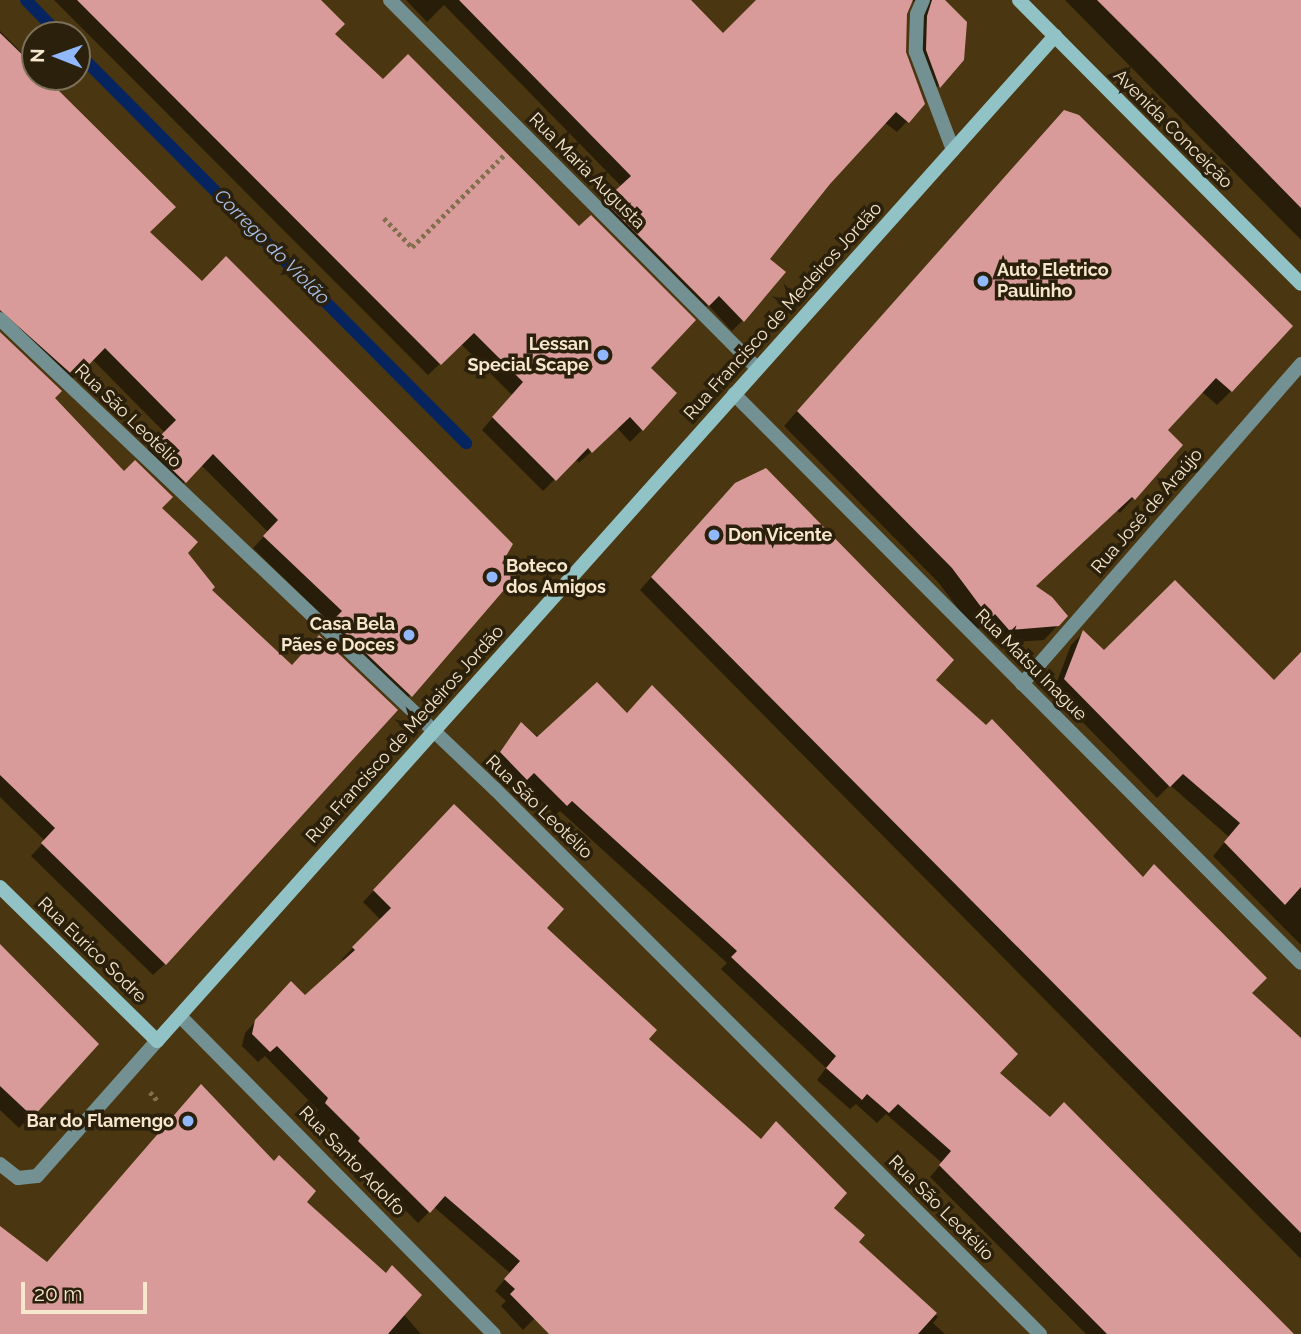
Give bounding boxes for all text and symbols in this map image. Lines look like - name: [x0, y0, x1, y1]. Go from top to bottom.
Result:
- north arrow: [21, 21, 91, 91]
- text: N: [26, 48, 48, 63]
- street label: Avenida Conceição: [1109, 65, 1237, 193]
- street label: Rua Maria Augusta: [524, 108, 650, 234]
- water label: Corrego do Violão: [209, 184, 335, 310]
- street label: Rua Francisco de Medeiros Jordão: [679, 197, 887, 425]
- place label: Auto Eletrico Paulinho: [997, 260, 1109, 302]
- marker: Auto Eletrico Paulinho: [975, 273, 991, 289]
- place label: Lessan Special Scape: [467, 334, 589, 376]
- marker: Lessan Special Scape: [595, 347, 611, 363]
- street label: Rua São Leotélio: [70, 360, 186, 472]
- street label: Rua José de Araújo: [1086, 444, 1208, 578]
- place label: Don Vicente: [728, 524, 833, 546]
- marker: Don Vicente: [706, 527, 722, 543]
- place label: Boteco dos Amigos: [506, 556, 606, 598]
- marker: Boteco dos Amigos: [484, 569, 500, 585]
- street label: Rua Matsu Inague: [971, 605, 1091, 725]
- place label: Casa Bela Pães e Doces: [281, 614, 395, 656]
- street label: Rua Francisco de Medeiros Jordão: [301, 620, 509, 848]
- marker: Casa Bela Pães e Doces: [401, 627, 417, 643]
- street label: Rua São Leotélio: [481, 751, 597, 863]
- street label: Rua Eurico Sodre: [33, 893, 151, 1007]
- street label: Rua Santo Adolfo: [294, 1102, 410, 1220]
- place label: Bar do Flamengo: [26, 1110, 174, 1132]
- marker: Bar do Flamengo: [180, 1113, 196, 1129]
- street label: Rua São Leotélio: [884, 1151, 998, 1265]
- scale bar: [24, 1268, 150, 1312]
- text: 20 m: [34, 1281, 82, 1306]

